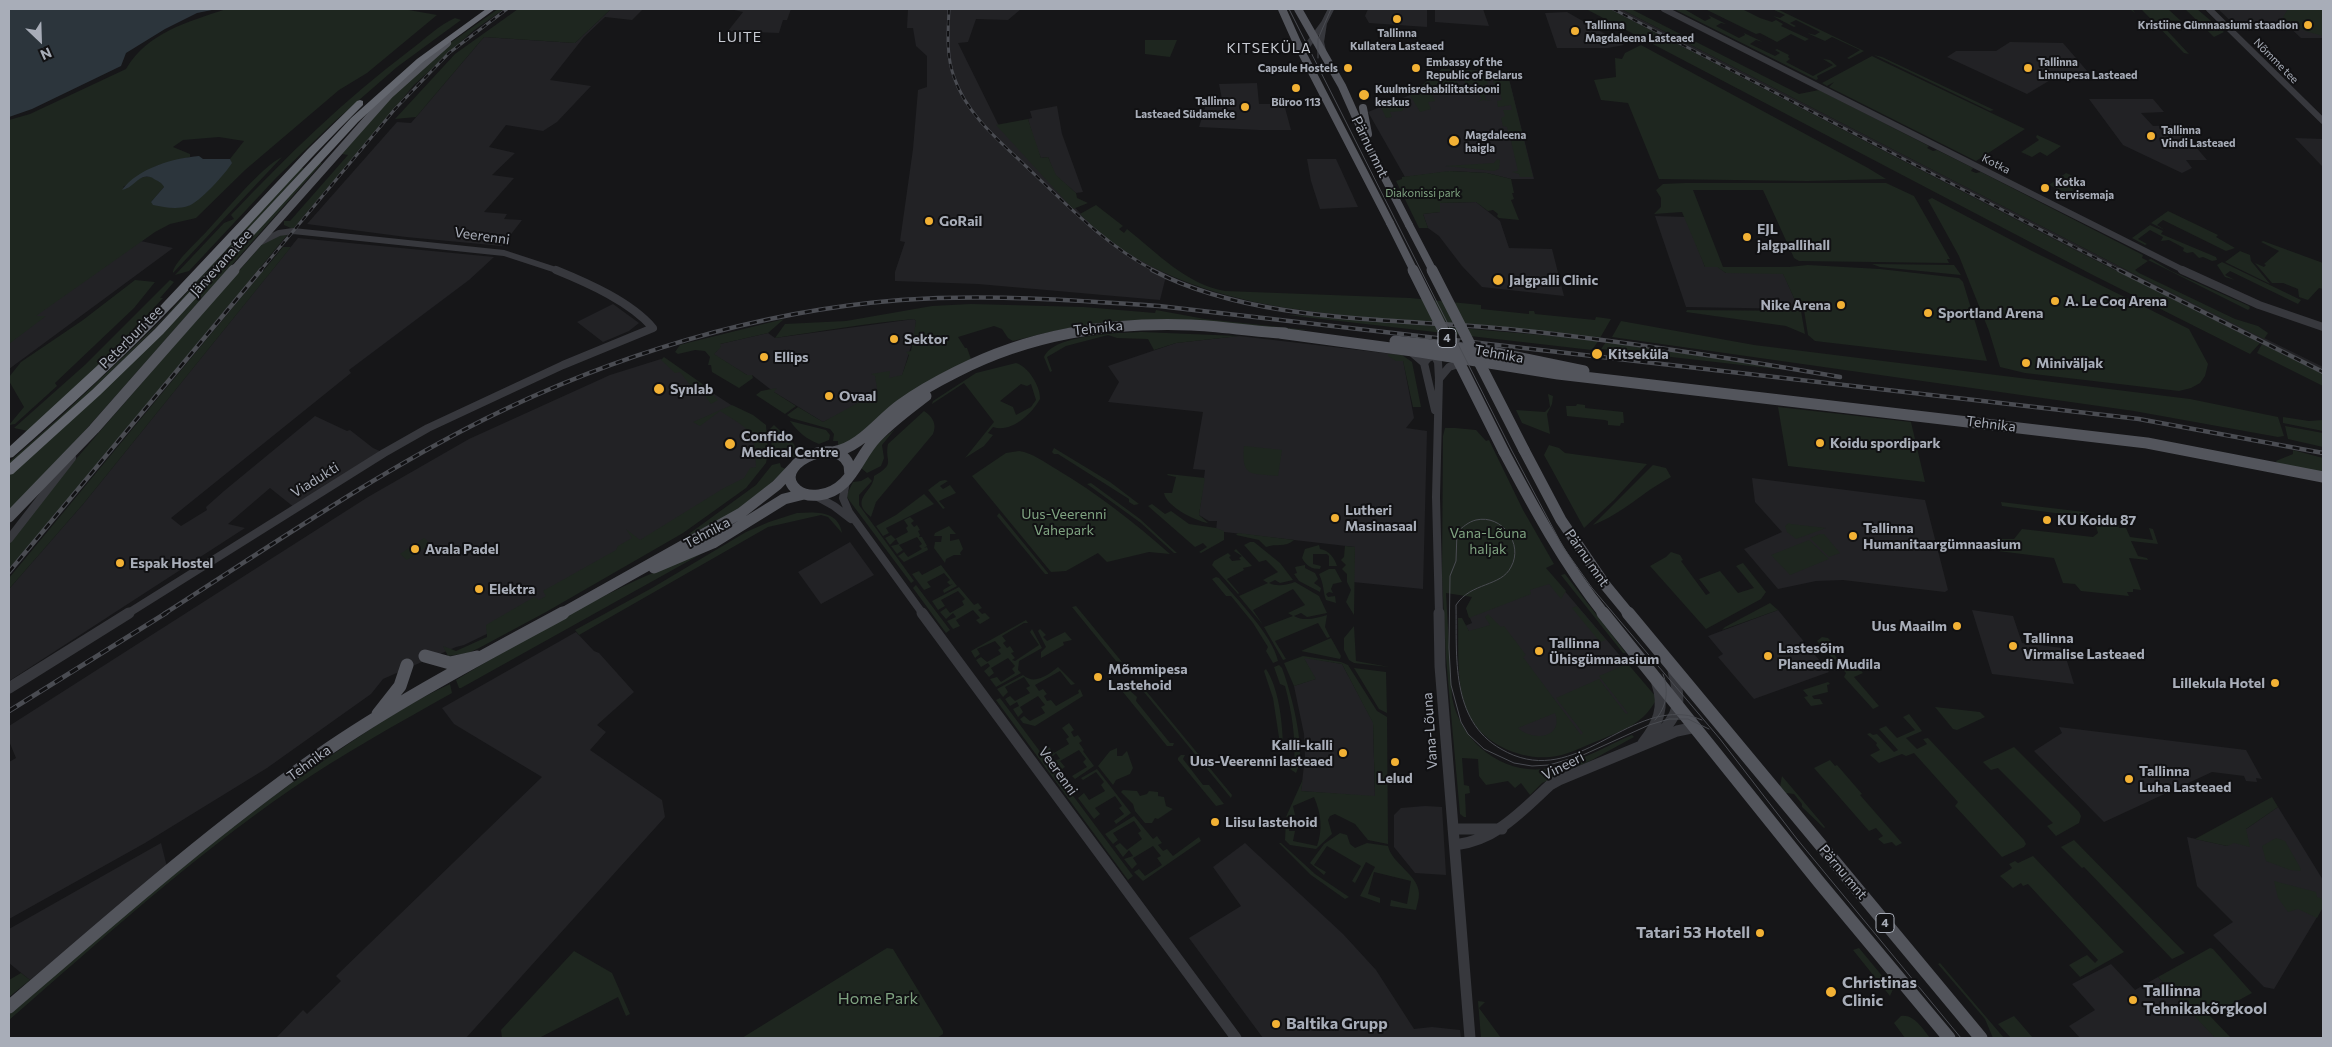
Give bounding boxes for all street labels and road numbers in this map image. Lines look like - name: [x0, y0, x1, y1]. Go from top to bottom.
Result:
- street label: Nõmme tee: [2251, 36, 2301, 86]
- street label: Pärnu mnt: [1348, 114, 1392, 180]
- street label: Kotka: [1980, 151, 2012, 177]
- street label: Veerenni: [453, 224, 511, 248]
- street label: Järvevana tee: [187, 226, 255, 300]
- street label: Peterburi tee: [96, 302, 166, 372]
- street label: Tehnika: [1072, 317, 1124, 339]
- road number: 4: [1438, 328, 1456, 348]
- street label: Tehnika: [1473, 341, 1525, 367]
- street label: Tehnika: [1965, 413, 2017, 435]
- street label: Viadukti: [288, 459, 342, 501]
- street label: Tehnika: [681, 514, 733, 552]
- street label: Pärnu mnt: [1561, 526, 1613, 590]
- street label: Vana-Lõuna: [1419, 692, 1441, 770]
- street label: Tehnika: [284, 742, 334, 784]
- street label: Veerenni: [1035, 743, 1081, 799]
- street label: Vineeri: [1539, 748, 1587, 784]
- street label: Pärnu mnt: [1815, 841, 1871, 903]
- road number: 4: [1876, 914, 1894, 932]

